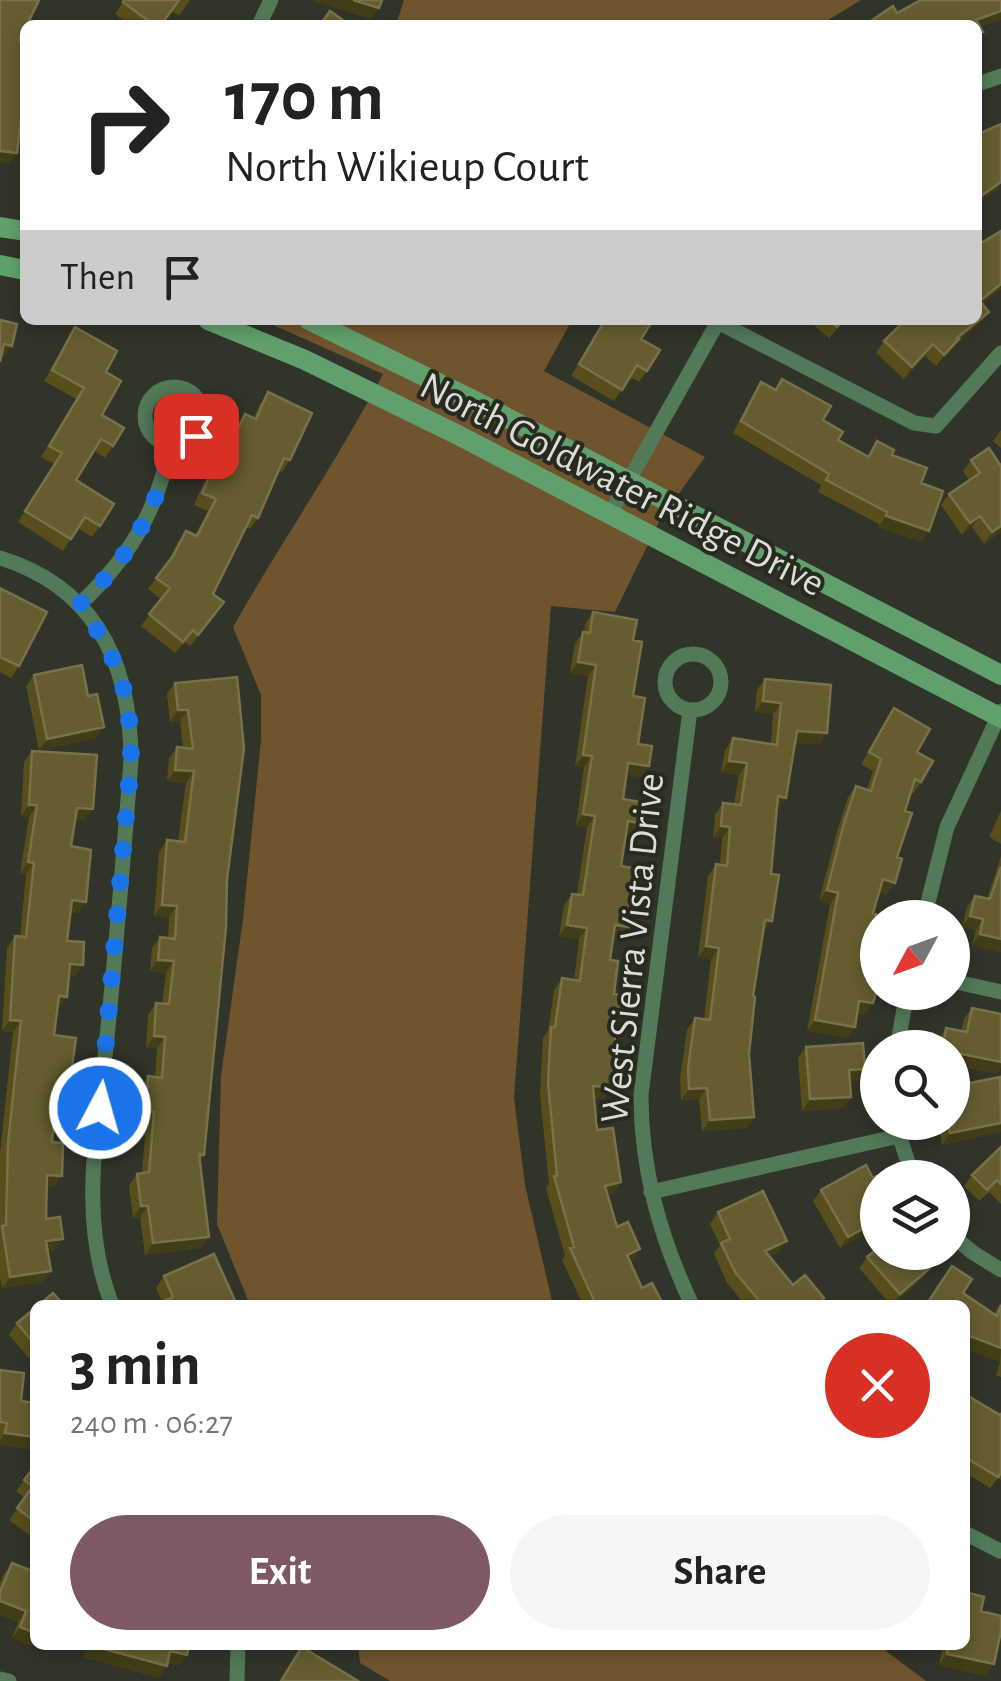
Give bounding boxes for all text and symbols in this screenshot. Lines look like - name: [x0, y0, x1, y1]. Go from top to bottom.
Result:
- icon: right: [60, 60, 190, 190]
- text: 170 m: [225, 63, 384, 133]
- text: North Wikieup Court: [225, 145, 589, 190]
- icon: arrive: [155, 250, 210, 305]
- text: Then: [60, 259, 135, 297]
- street label: North Goldwater Ridge Drive: [414, 365, 831, 604]
- pin: [154, 394, 239, 479]
- icon: arrive: [169, 409, 224, 464]
- street label: West Sierra Vista Drive: [595, 771, 671, 1125]
- north arrow: [860, 900, 970, 1010]
- map controls: [860, 900, 970, 1270]
- button: search: [860, 1030, 970, 1140]
- position arrow: [48, 1056, 152, 1160]
- button: layers: [860, 1160, 970, 1270]
- button: close: [825, 1333, 930, 1438]
- text: 3 min: [70, 1336, 201, 1396]
- text: 240 m · 06:27: [70, 1407, 233, 1439]
- button: Exit: [70, 1515, 490, 1630]
- button: Share: [510, 1515, 930, 1630]

